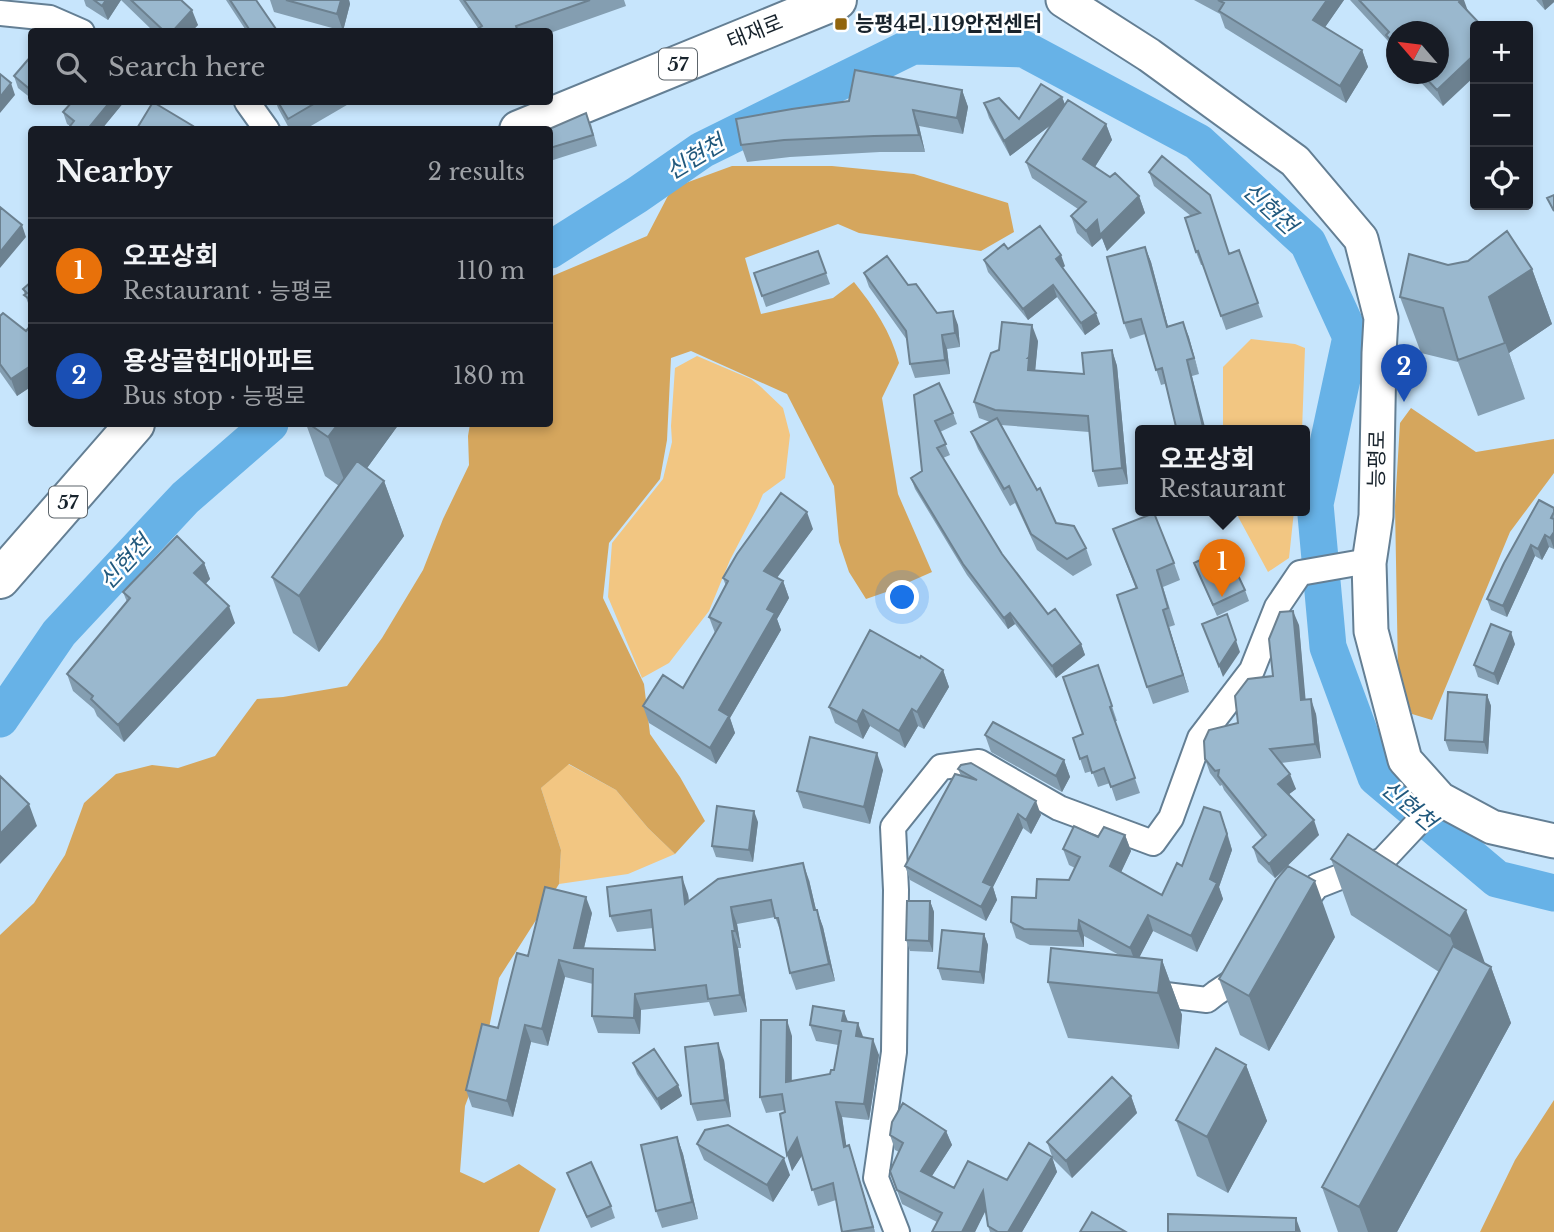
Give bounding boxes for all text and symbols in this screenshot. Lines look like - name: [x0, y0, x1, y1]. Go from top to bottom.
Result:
- street label: 태재로: [723, 9, 787, 55]
- place label: 능평4리.119안전센터: [855, 11, 1042, 37]
- marker: 능평4리.119안전센터: [833, 16, 849, 32]
- north arrow: [1386, 21, 1449, 84]
- map controls: [1470, 21, 1533, 210]
- button: +: [1470, 21, 1533, 84]
- search box: [28, 28, 553, 105]
- icon: search: [52, 48, 90, 86]
- road number: 57: [659, 48, 697, 80]
- text: Search here: [108, 51, 265, 83]
- button: −: [1470, 84, 1533, 147]
- water label: 신현천: [661, 127, 732, 185]
- button: locate: [1470, 147, 1533, 210]
- text: Nearby: [56, 153, 172, 190]
- text: 2 results: [428, 158, 525, 186]
- water label: 신현천: [1237, 176, 1305, 242]
- text: 오포상회: [123, 240, 219, 272]
- text: 1: [74, 257, 84, 285]
- text: 110 m: [457, 257, 525, 285]
- text: Restaurant · 능평로: [123, 277, 333, 305]
- pin: 2: [1381, 344, 1427, 402]
- text: 용상골현대아파트: [123, 345, 314, 377]
- text: 2: [72, 362, 86, 390]
- text: 180 m: [453, 362, 525, 390]
- text: Bus stop · 능평로: [123, 382, 306, 410]
- popup: [1135, 425, 1310, 516]
- street label: 능평로: [1363, 430, 1391, 488]
- text: 오포상회: [1159, 443, 1255, 475]
- text: Restaurant: [1159, 475, 1286, 503]
- road number: 57: [49, 486, 87, 517]
- water label: 신현천: [93, 527, 159, 595]
- pin: 1: [1199, 539, 1245, 597]
- your location: [885, 580, 919, 614]
- water label: 신현천: [1376, 774, 1444, 838]

